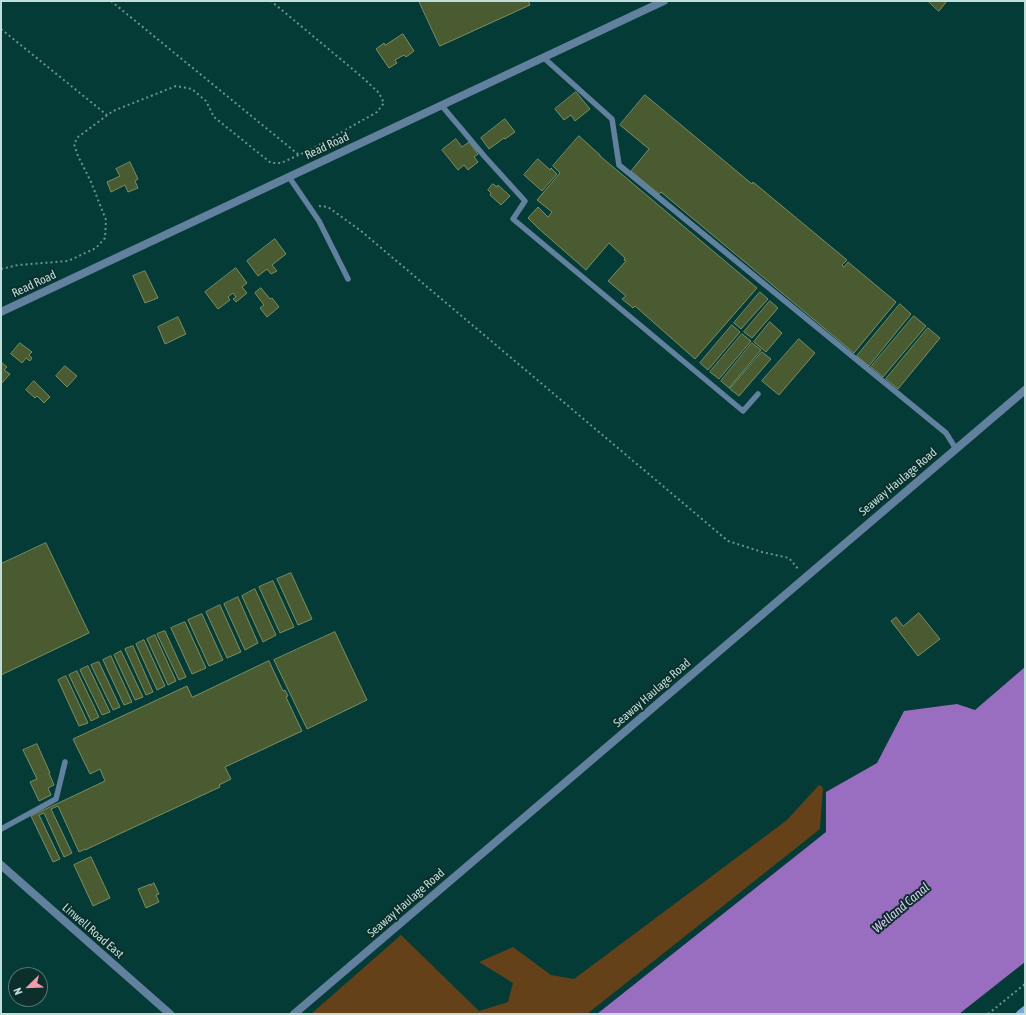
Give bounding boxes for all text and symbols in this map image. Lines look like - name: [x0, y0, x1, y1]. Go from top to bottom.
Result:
- street label: Read Road: [303, 129, 351, 163]
- street label: Read Road: [10, 267, 58, 301]
- street label: Seaway Haulage Road: [856, 445, 940, 519]
- street label: Seaway Haulage Road: [611, 656, 693, 730]
- street label: Seaway Haulage Road: [365, 866, 447, 940]
- water label: Welland Canal: [869, 880, 933, 936]
- street label: Linwell Road East: [59, 900, 127, 962]
- north arrow: [8, 967, 48, 1007]
- text: N: [11, 986, 25, 997]

